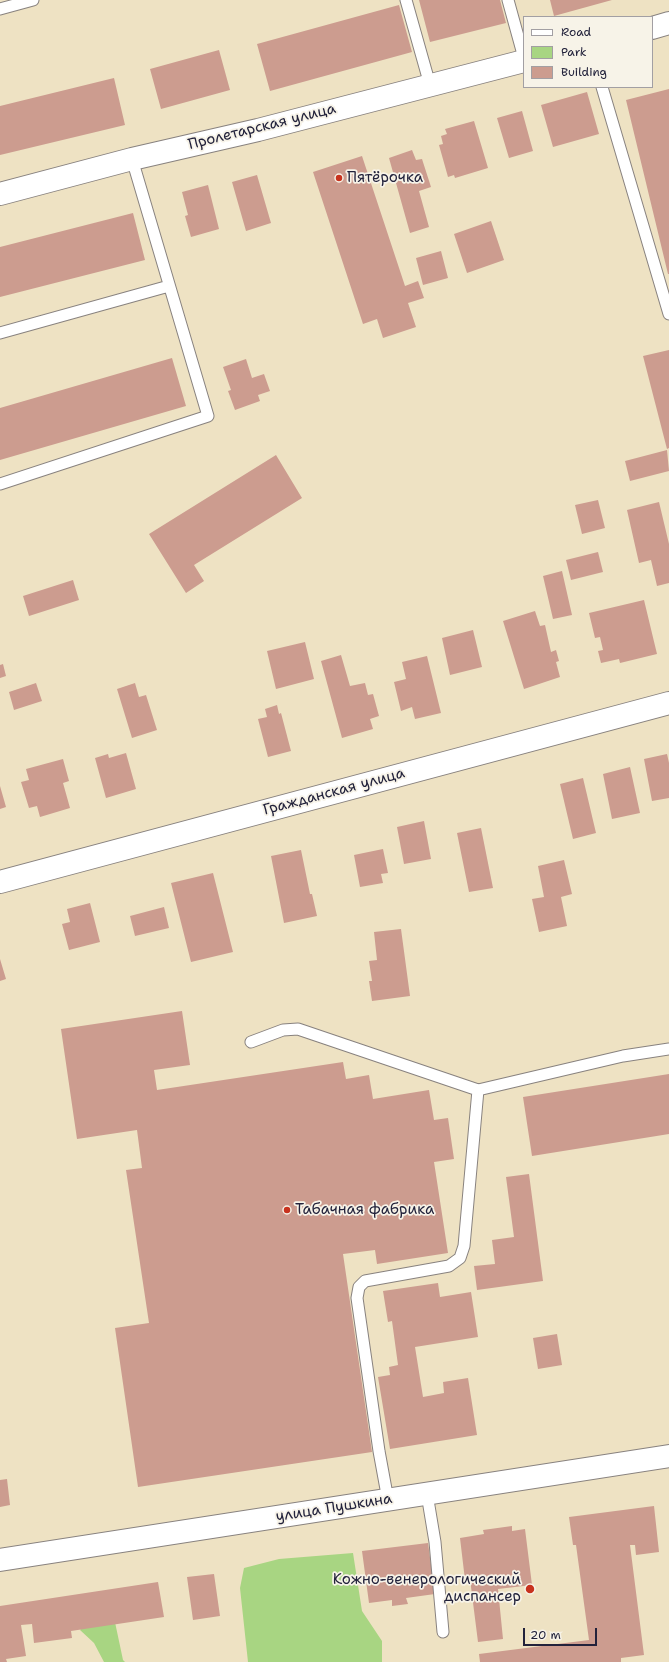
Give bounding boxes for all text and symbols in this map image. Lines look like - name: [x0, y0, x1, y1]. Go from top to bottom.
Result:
- legend: [523, 16, 653, 88]
- text: Road: [561, 24, 591, 40]
- text: Park: [561, 44, 587, 60]
- text: Building: [561, 64, 607, 80]
- street label: Пролетарская улица: [186, 100, 338, 154]
- place label: Пятёрочка: [347, 169, 423, 187]
- marker: Пятёрочка: [334, 173, 344, 183]
- street label: Гражданская улица: [261, 764, 407, 820]
- place label: Табачная фабрика: [295, 1201, 434, 1219]
- marker: Табачная фабрика: [282, 1205, 292, 1215]
- street label: улица Пушкина: [274, 1490, 394, 1526]
- place label: Кожно-венерологический диспансер: [333, 1571, 521, 1606]
- marker: Кожно-венерологический диспансер: [524, 1583, 536, 1595]
- scale bar: [525, 1620, 599, 1646]
- text: 20 m: [530, 1627, 561, 1643]

